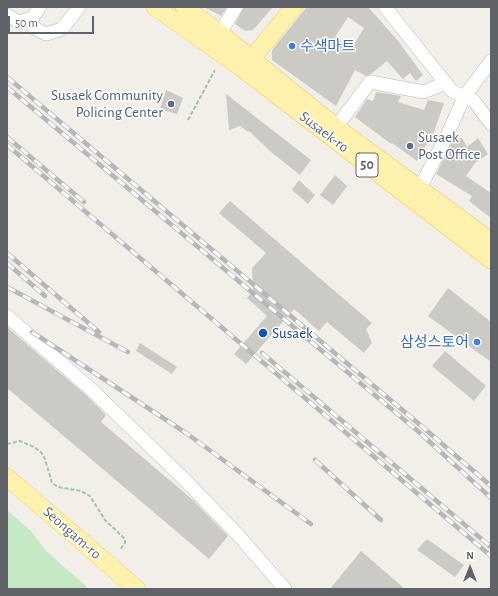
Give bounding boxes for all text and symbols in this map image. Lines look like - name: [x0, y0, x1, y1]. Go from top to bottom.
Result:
- scale bar: [10, 8, 96, 34]
- text: 50 m: [15, 17, 38, 29]
- place label: 수색마트: [300, 37, 355, 55]
- marker: 수색마트: [287, 41, 297, 51]
- place label: Susaek Community Policing Center: [51, 86, 163, 121]
- marker: Susaek Community Policing Center: [166, 99, 176, 109]
- street label: Susaek-ro: [296, 108, 352, 156]
- place label: Susaek Post Office: [418, 128, 480, 163]
- marker: Susaek Post Office: [405, 141, 415, 151]
- road number: 50: [356, 153, 378, 177]
- place label: Susaek: [272, 324, 313, 342]
- marker: Susaek: [257, 327, 269, 339]
- place label: 삼성스토어: [400, 333, 469, 351]
- marker: 삼성스토어: [472, 337, 482, 347]
- street label: Seongam-ro: [39, 503, 105, 563]
- north arrow: [450, 548, 490, 588]
- text: N: [466, 550, 474, 561]

